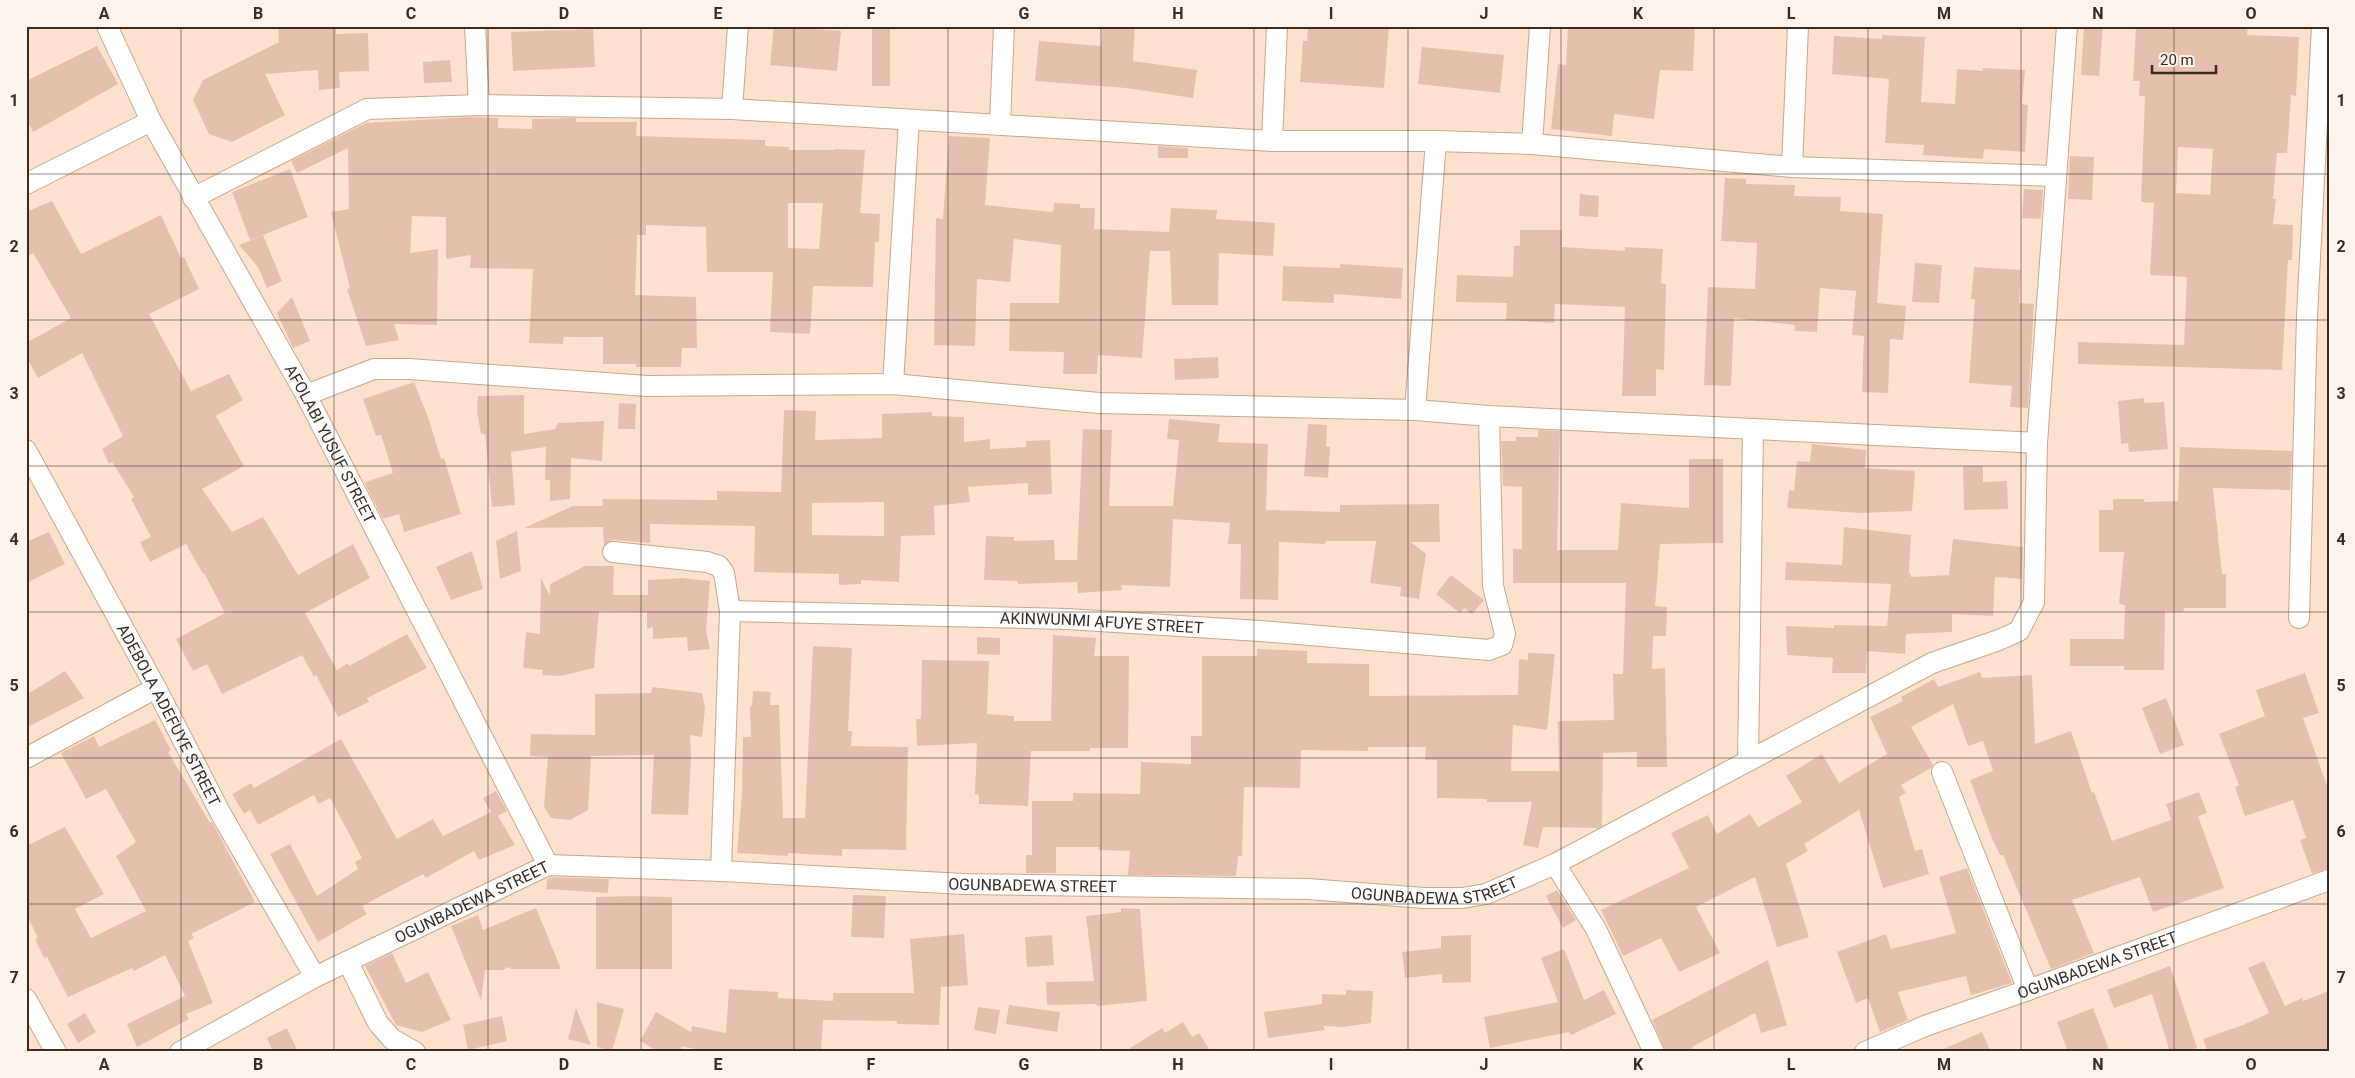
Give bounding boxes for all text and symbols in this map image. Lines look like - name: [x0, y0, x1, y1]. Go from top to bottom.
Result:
- text: A: [99, 4, 110, 23]
- text: B: [253, 4, 263, 23]
- text: C: [406, 4, 416, 23]
- text: D: [559, 4, 569, 23]
- text: E: [714, 4, 723, 23]
- text: F: [867, 4, 876, 23]
- text: G: [1019, 4, 1030, 23]
- text: H: [1172, 4, 1184, 23]
- text: I: [1329, 4, 1333, 23]
- text: J: [1480, 4, 1488, 23]
- text: K: [1633, 4, 1644, 23]
- text: L: [1787, 4, 1796, 23]
- text: M: [1937, 4, 1951, 23]
- text: N: [2092, 4, 2104, 23]
- text: O: [2245, 4, 2257, 23]
- scale bar: [2152, 42, 2216, 74]
- text: 20 m: [2160, 51, 2194, 69]
- text: 1: [9, 91, 19, 110]
- text: 1: [2336, 91, 2346, 110]
- text: 2: [9, 237, 19, 256]
- text: 2: [2336, 237, 2346, 256]
- street label: AFOLABI YUSUF STREET: [281, 361, 380, 527]
- text: 3: [9, 384, 19, 403]
- text: 3: [2336, 384, 2346, 403]
- text: 4: [9, 530, 19, 549]
- text: 4: [2336, 530, 2346, 549]
- street label: AKINWUNMI AFUYE STREET: [1000, 608, 1204, 637]
- street label: ADEBOLA ADEFUYE STREET: [113, 621, 224, 810]
- text: 5: [9, 676, 19, 695]
- text: 5: [2336, 676, 2346, 695]
- text: 6: [9, 822, 19, 841]
- text: 6: [2336, 822, 2346, 841]
- street label: OGUNBADEWA STREET: [391, 857, 552, 947]
- street label: OGUNBADEWA STREET: [1350, 872, 1521, 908]
- street label: OGUNBADEWA STREET: [948, 874, 1118, 896]
- street label: OGUNBADEWA STREET: [2015, 927, 2180, 1003]
- text: 7: [9, 968, 19, 987]
- text: 7: [2336, 968, 2346, 987]
- text: A: [99, 1055, 110, 1074]
- text: B: [253, 1055, 263, 1074]
- text: C: [406, 1055, 416, 1074]
- text: D: [559, 1055, 569, 1074]
- text: E: [714, 1055, 723, 1074]
- text: F: [867, 1055, 876, 1074]
- text: G: [1019, 1055, 1030, 1074]
- text: H: [1172, 1055, 1184, 1074]
- text: I: [1329, 1055, 1333, 1074]
- text: J: [1480, 1055, 1488, 1074]
- text: K: [1633, 1055, 1644, 1074]
- text: L: [1787, 1055, 1796, 1074]
- text: M: [1937, 1055, 1951, 1074]
- text: N: [2092, 1055, 2104, 1074]
- text: O: [2245, 1055, 2257, 1074]

